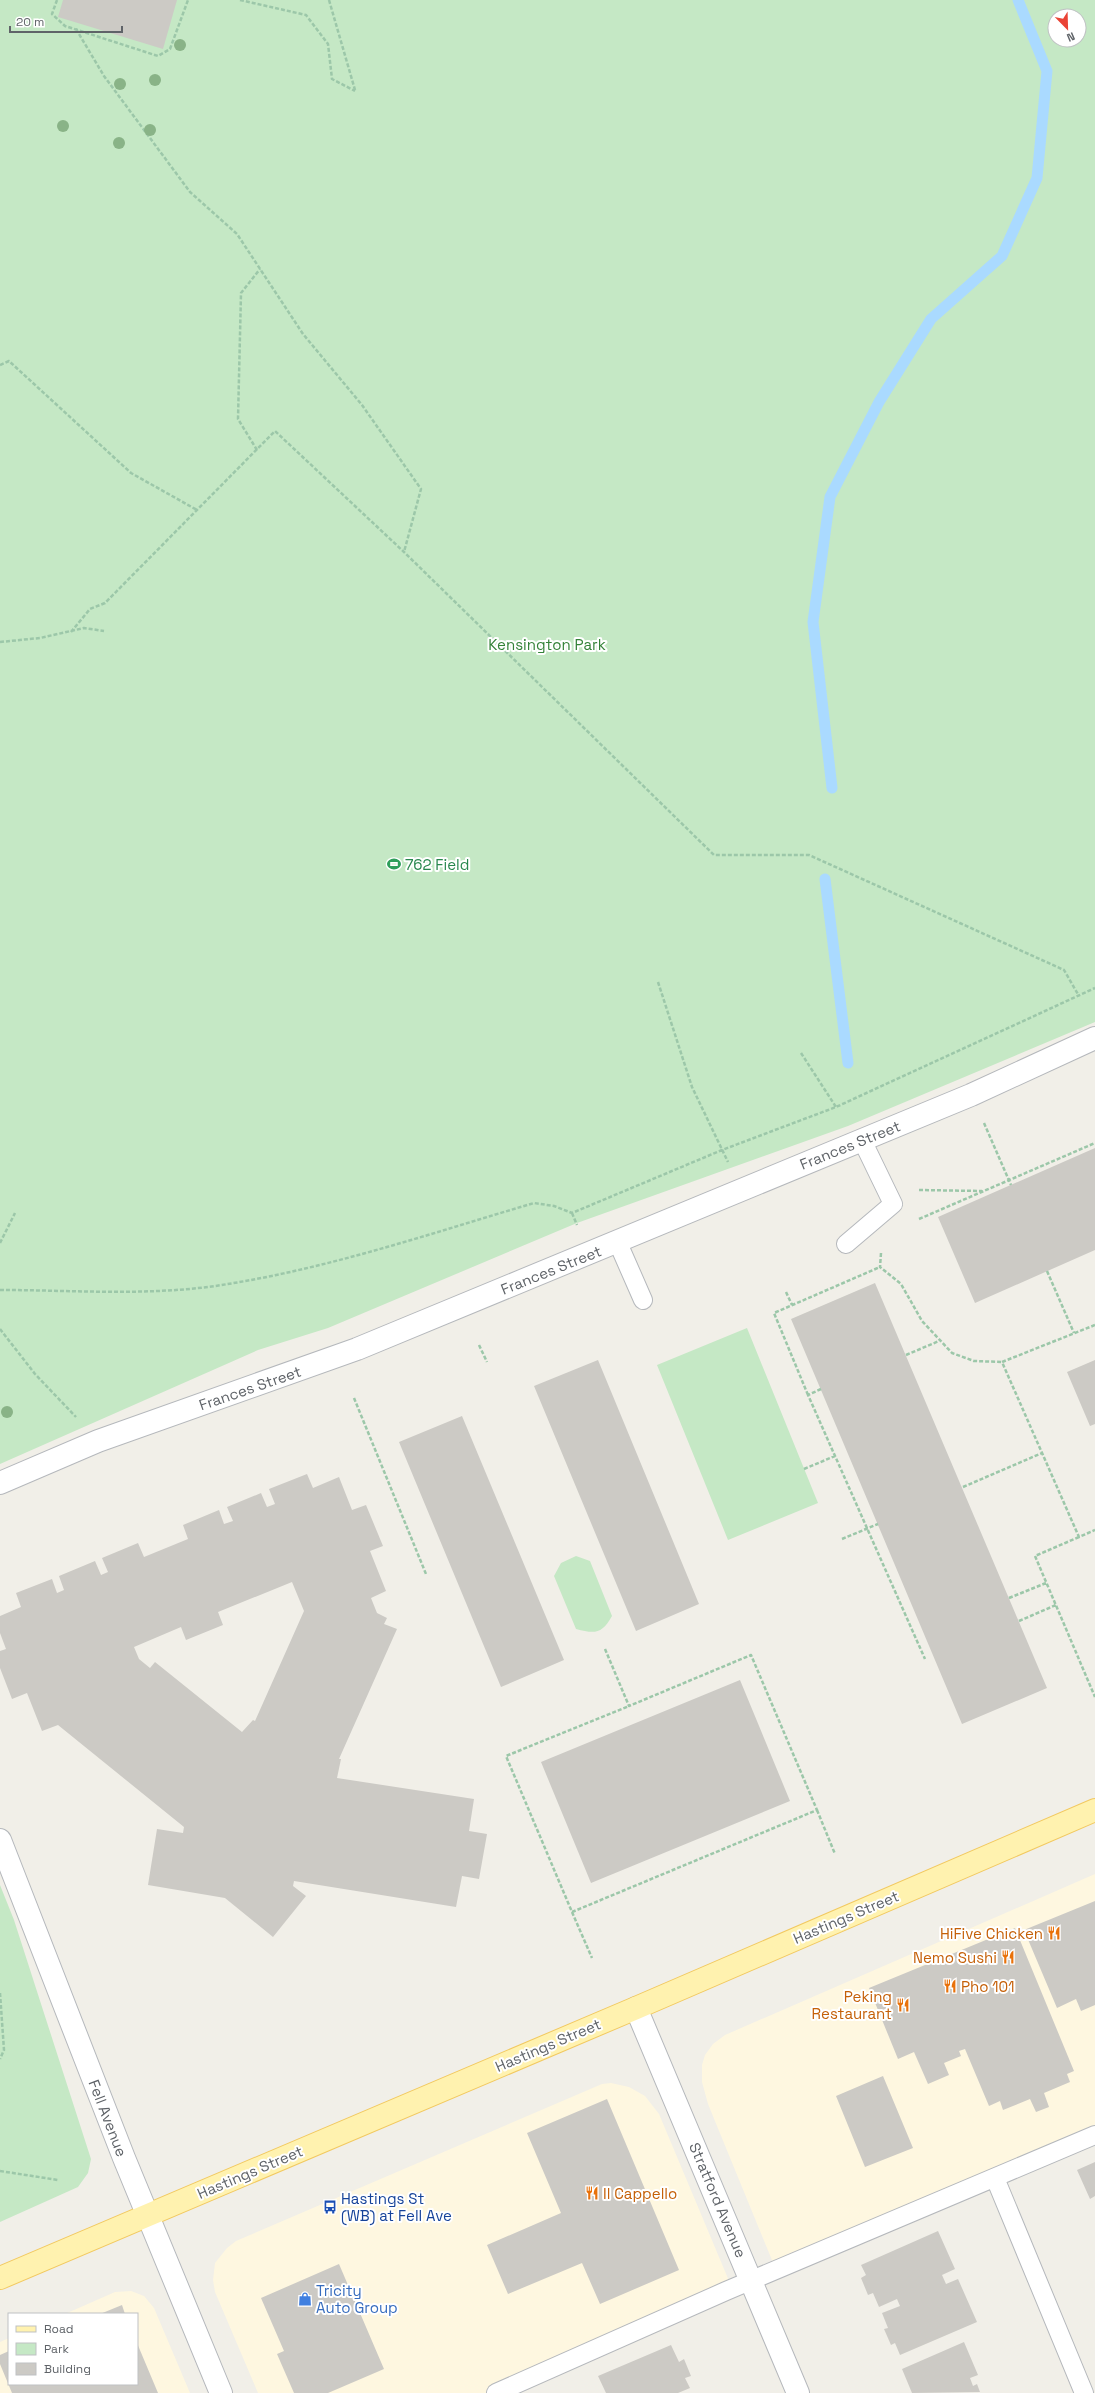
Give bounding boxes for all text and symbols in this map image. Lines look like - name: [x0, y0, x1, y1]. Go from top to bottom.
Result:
- scale bar: [10, 8, 122, 34]
- north arrow: [1047, 8, 1087, 48]
- text: 20 m: [16, 14, 44, 30]
- text: N: [1065, 29, 1077, 45]
- park label: Kensington Park: [488, 635, 606, 654]
- place label: 762 Field: [405, 855, 469, 874]
- sports icon: 762 Field: [386, 856, 402, 872]
- street label: Frances Street: [797, 1116, 903, 1174]
- street label: Frances Street: [498, 1241, 604, 1299]
- street label: Frances Street: [196, 1362, 304, 1414]
- street label: Hastings Street: [790, 1886, 902, 1948]
- place label: HiFive Chicken: [940, 1924, 1043, 1943]
- restaurant icon: HiFive Chicken: [1046, 1925, 1062, 1941]
- place label: Nemo Sushi: [913, 1948, 997, 1967]
- restaurant icon: Nemo Sushi: [1000, 1949, 1016, 1965]
- place label: Pho 101: [961, 1977, 1015, 1996]
- restaurant icon: Pho 101: [942, 1978, 958, 1994]
- place label: Peking Restaurant: [812, 1987, 892, 2023]
- restaurant icon: Peking Restaurant: [895, 1997, 911, 2013]
- street label: Hastings Street: [492, 2014, 604, 2076]
- street label: Fell Avenue: [85, 2077, 131, 2159]
- street label: Stratford Avenue: [685, 2140, 751, 2261]
- street label: Hastings Street: [194, 2141, 306, 2203]
- place label: Il Cappello: [603, 2184, 677, 2203]
- restaurant icon: Il Cappello: [584, 2185, 600, 2201]
- place label: Hastings St (WB) at Fell Ave: [341, 2189, 452, 2226]
- bus stop icon: Hastings St (WB) at Fell Ave: [322, 2199, 338, 2215]
- place label: Tricity Auto Group: [316, 2281, 398, 2317]
- shop icon: Tricity Auto Group: [297, 2291, 313, 2307]
- legend: [8, 2313, 138, 2385]
- text: Road: [44, 2321, 73, 2337]
- text: Park: [44, 2341, 69, 2357]
- text: Building: [44, 2361, 91, 2377]

